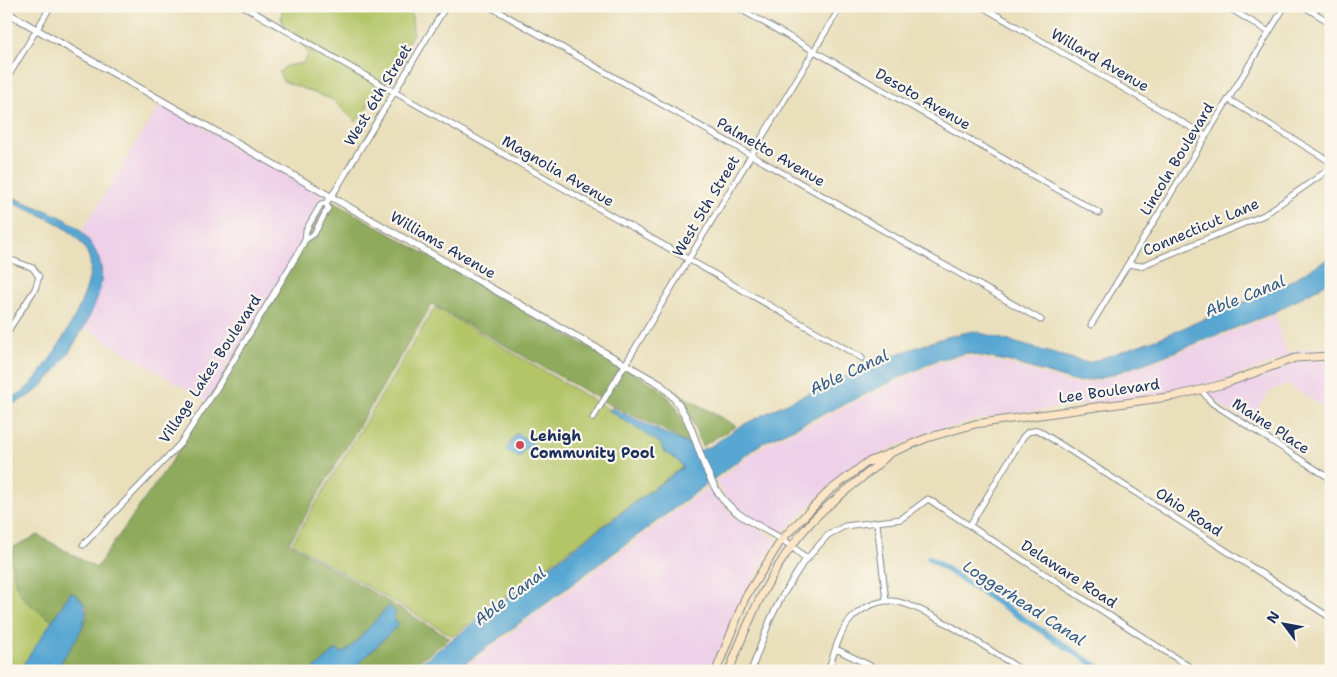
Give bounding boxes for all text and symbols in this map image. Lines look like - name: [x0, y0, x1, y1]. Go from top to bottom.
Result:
- street label: Willard Avenue: [1047, 24, 1153, 96]
- street label: West 6th Street: [340, 40, 416, 150]
- street label: Desoto Avenue: [872, 64, 974, 134]
- street label: Lincoln Boulevard: [1135, 99, 1219, 219]
- street label: Palmetto Avenue: [713, 113, 829, 191]
- street label: Magnolia Avenue: [498, 131, 618, 211]
- street label: West 5th Street: [668, 152, 744, 260]
- street label: Connecticut Lane: [1140, 193, 1262, 261]
- street label: Williams Avenue: [386, 207, 500, 283]
- water label: Able Canal: [1202, 270, 1288, 322]
- street label: Village Lakes Boulevard: [154, 290, 266, 447]
- water label: Able Canal: [806, 345, 892, 399]
- street label: Lee Boulevard: [1057, 374, 1161, 408]
- street label: Maine Place: [1228, 393, 1314, 459]
- place label: Lehigh Community Pool: [530, 426, 655, 463]
- marker: Lehigh Community Pool: [514, 439, 526, 451]
- street label: Ohio Road: [1152, 483, 1227, 541]
- street label: Delaware Road: [1017, 535, 1121, 613]
- water label: Loggerhead Canal: [959, 555, 1089, 651]
- water label: Able Canal: [470, 562, 550, 630]
- north arrow: [1260, 600, 1310, 650]
- text: N: [1262, 608, 1284, 627]

